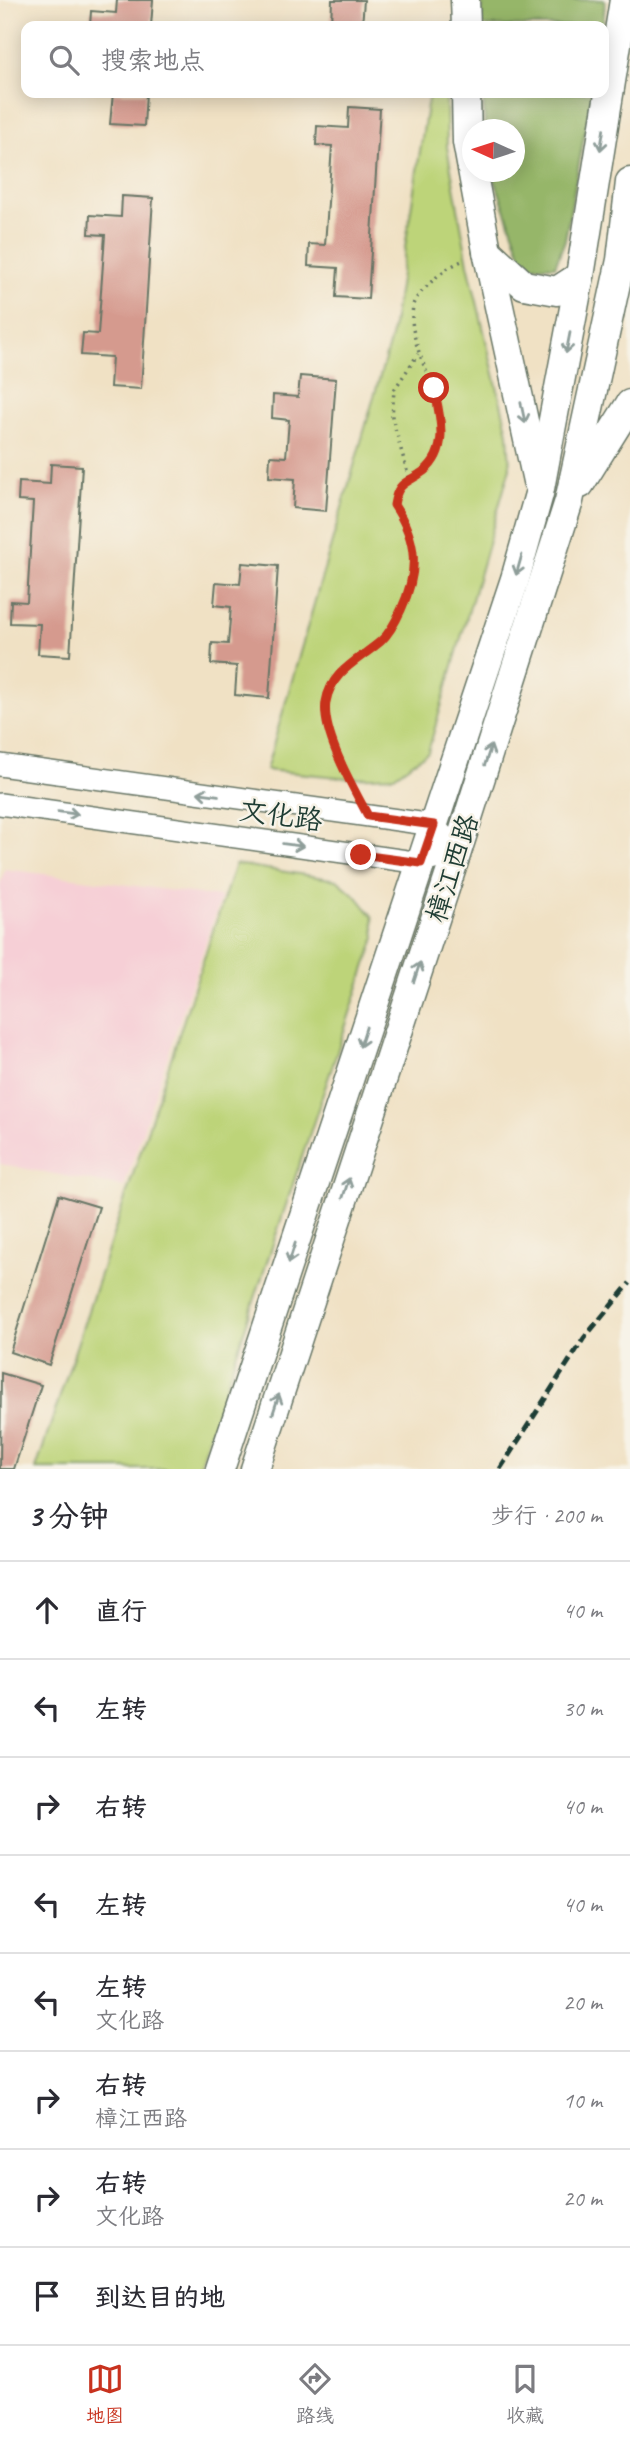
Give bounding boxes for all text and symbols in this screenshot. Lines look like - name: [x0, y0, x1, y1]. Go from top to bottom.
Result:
- search box: [21, 21, 609, 98]
- icon: search: [45, 41, 83, 79]
- text: 搜索地点: [101, 44, 205, 77]
- north arrow: [462, 119, 525, 182]
- one-way arrow: [595, 128, 608, 151]
- one-way arrow: [560, 331, 574, 354]
- route start: [418, 372, 449, 403]
- one-way arrow: [516, 401, 530, 424]
- one-way arrow: [512, 554, 525, 576]
- one-way arrow: [483, 745, 495, 767]
- one-way arrow: [197, 787, 220, 800]
- street label: 文化路: [237, 792, 325, 838]
- one-way arrow: [56, 807, 78, 820]
- street label: 樟江西路: [418, 809, 486, 927]
- one-way arrow: [281, 839, 304, 852]
- route end: [345, 839, 376, 870]
- one-way arrow: [412, 961, 425, 983]
- one-way arrow: [356, 1026, 369, 1048]
- one-way arrow: [341, 1177, 354, 1199]
- one-way arrow: [285, 1242, 298, 1264]
- one-way arrow: [270, 1393, 283, 1415]
- text: 3 分钟: [28, 1497, 109, 1535]
- text: 步行 · 200 m: [491, 1501, 602, 1530]
- icon: ahead: [28, 1591, 66, 1629]
- text: 直行: [95, 1595, 147, 1628]
- text: 40 m: [563, 1596, 602, 1625]
- icon: left: [28, 1689, 66, 1727]
- text: 左转: [95, 1693, 147, 1726]
- text: 30 m: [563, 1694, 602, 1723]
- icon: right: [28, 1787, 66, 1825]
- text: 右转: [95, 1791, 147, 1824]
- text: 40 m: [563, 1792, 602, 1821]
- icon: left: [28, 1885, 66, 1923]
- text: 左转: [95, 1889, 147, 1922]
- text: 40 m: [563, 1890, 602, 1919]
- text: 左转: [95, 1971, 147, 2004]
- icon: left: [28, 1983, 66, 2021]
- text: 20 m: [563, 1988, 602, 2017]
- text: 文化路: [95, 2006, 164, 2035]
- text: 右转: [95, 2069, 147, 2102]
- icon: right: [28, 2081, 66, 2119]
- text: 10 m: [563, 2086, 602, 2115]
- text: 樟江西路: [95, 2104, 187, 2133]
- text: 右转: [95, 2167, 147, 2200]
- icon: right: [28, 2179, 66, 2217]
- text: 20 m: [563, 2184, 602, 2213]
- text: 文化路: [95, 2202, 164, 2231]
- icon: arrive: [28, 2277, 66, 2315]
- text: 到达目的地: [95, 2281, 225, 2314]
- tab: 地图: [86, 2360, 124, 2428]
- tab: 路线: [296, 2360, 334, 2428]
- tab: 收藏: [506, 2360, 544, 2428]

